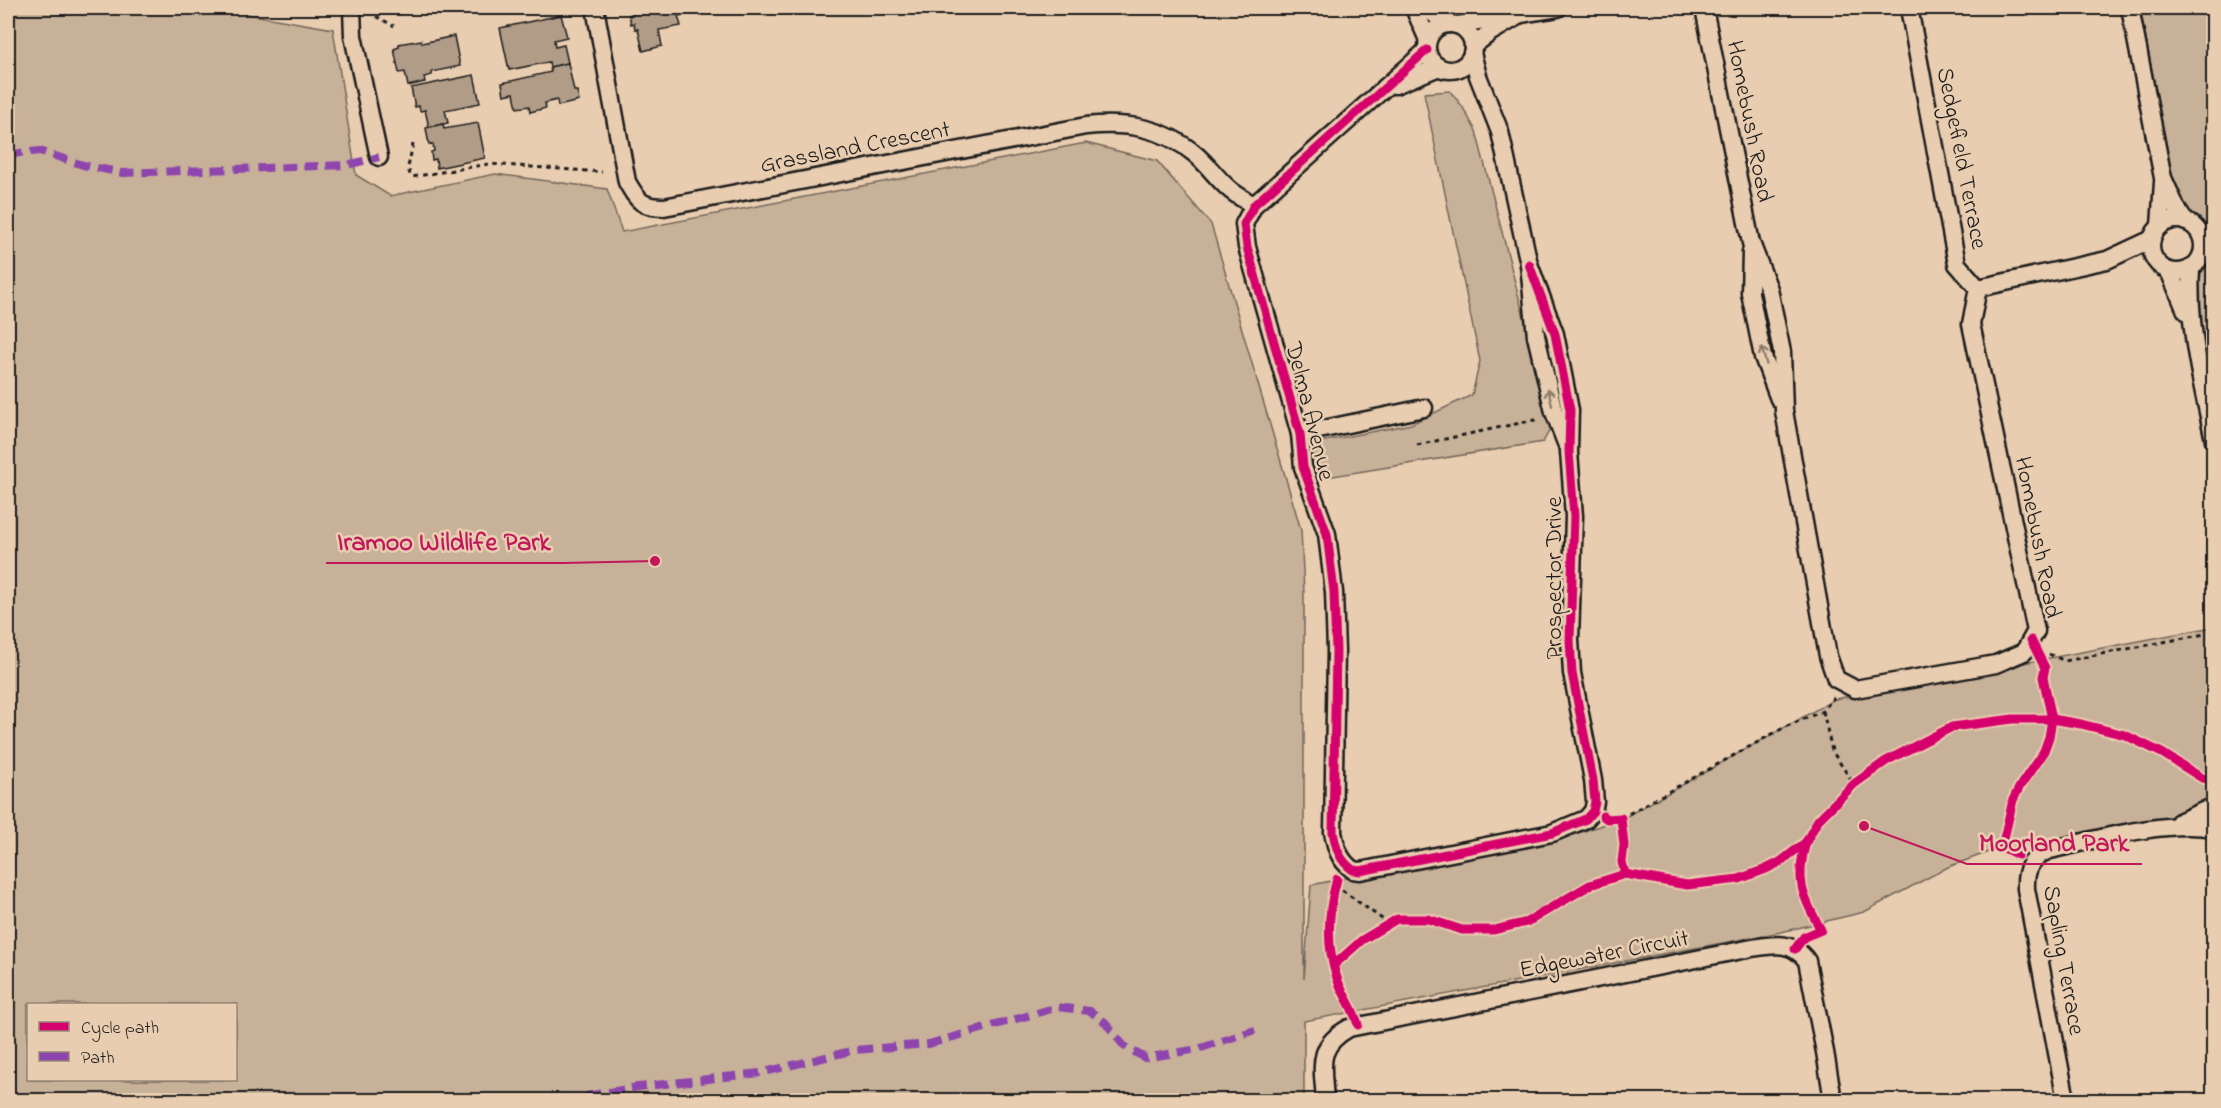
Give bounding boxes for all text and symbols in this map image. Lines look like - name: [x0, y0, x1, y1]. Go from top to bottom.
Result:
- street label: Homebush Road: [1716, 38, 1781, 206]
- street label: Sedgefield Terrace: [1926, 64, 1995, 253]
- street label: Grassland Crescent: [757, 113, 954, 184]
- street label: Delma Avenue: [1274, 338, 1343, 485]
- one-way arrow: [1757, 347, 1769, 366]
- one-way arrow: [1544, 388, 1556, 407]
- street label: Homebush Road: [2004, 454, 2069, 622]
- street label: Prospector Drive: [1538, 496, 1573, 660]
- callout: Iramoo Wildlife Park: [326, 519, 563, 563]
- text: Iramoo Wildlife Park: [337, 525, 551, 563]
- callout: Moorland Park: [1967, 820, 2142, 864]
- text: Moorland Park: [1979, 826, 2130, 864]
- street label: Sapling Terrace: [2032, 883, 2093, 1038]
- street label: Edgewater Circuit: [1517, 922, 1692, 989]
- legend: [27, 1003, 237, 1081]
- text: Cycle path: [81, 1016, 159, 1042]
- text: Path: [81, 1046, 115, 1072]

